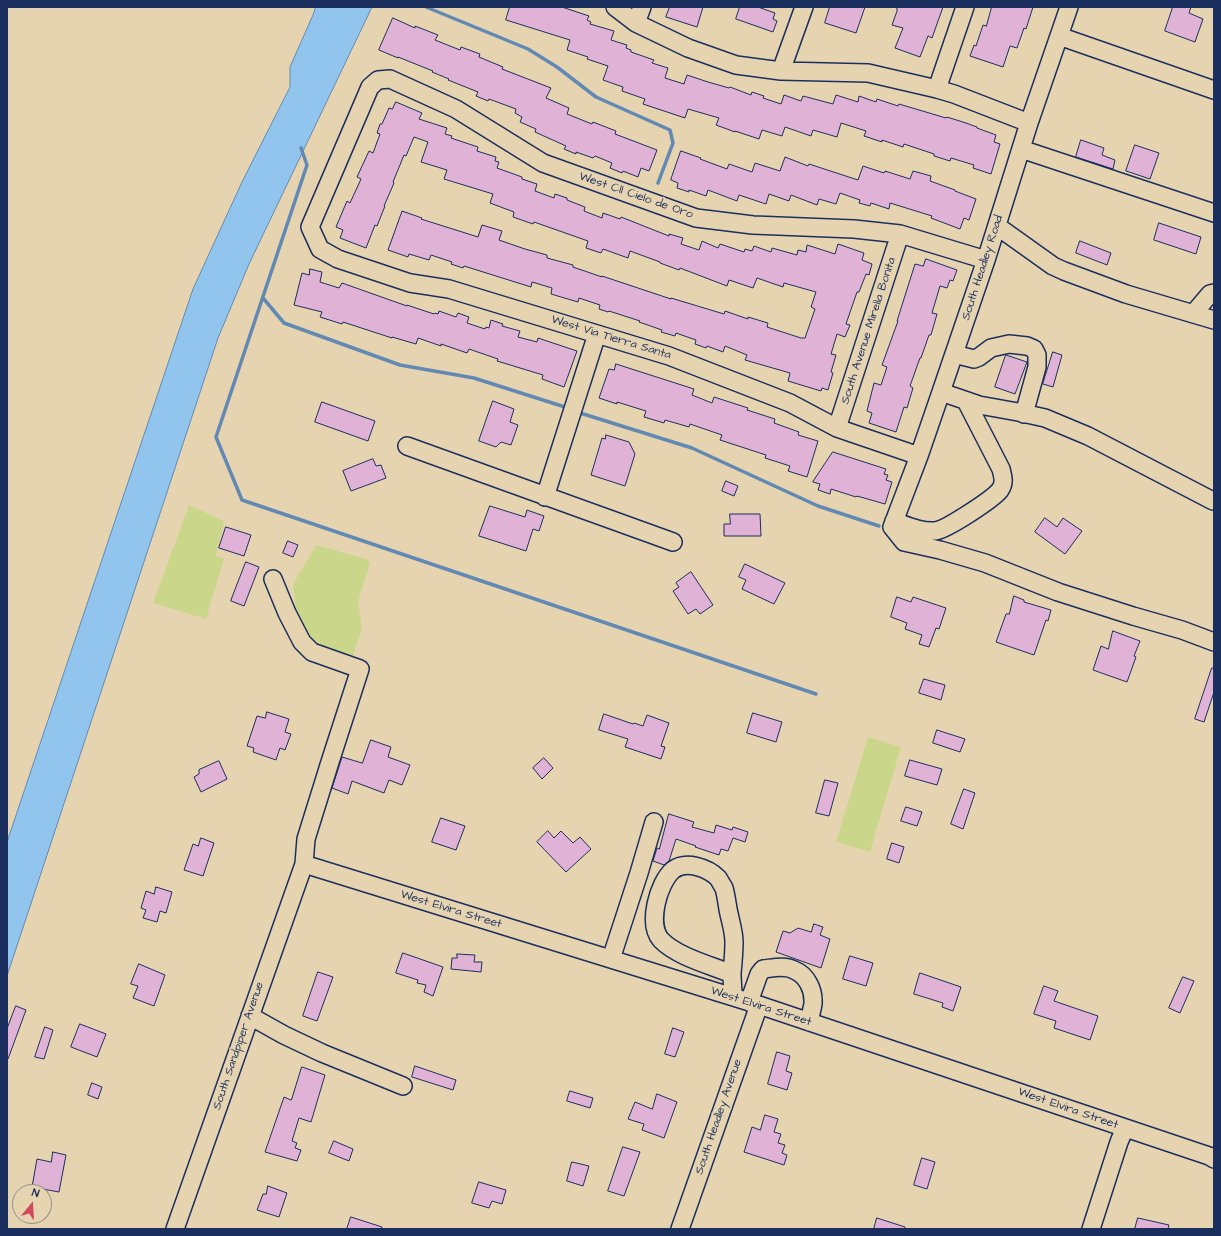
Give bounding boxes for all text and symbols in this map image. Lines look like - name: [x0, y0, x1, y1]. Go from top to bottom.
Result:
- street label: West Cll Cielo de Oro: [577, 170, 695, 222]
- street label: South Headley Road: [959, 214, 1007, 322]
- street label: South Avenue Mirella Bonita: [838, 256, 900, 406]
- street label: West Via Tierra Santa: [549, 313, 673, 363]
- street label: West Elvira Street: [399, 888, 503, 932]
- street label: South Sandpiper Avenue: [210, 980, 268, 1112]
- street label: West Elvira Street: [709, 984, 813, 1030]
- street label: South Headley Avenue: [693, 1057, 745, 1177]
- street label: West Elvira Street: [1016, 1085, 1120, 1133]
- north arrow: [12, 1184, 52, 1224]
- text: N: [30, 1185, 41, 1201]

